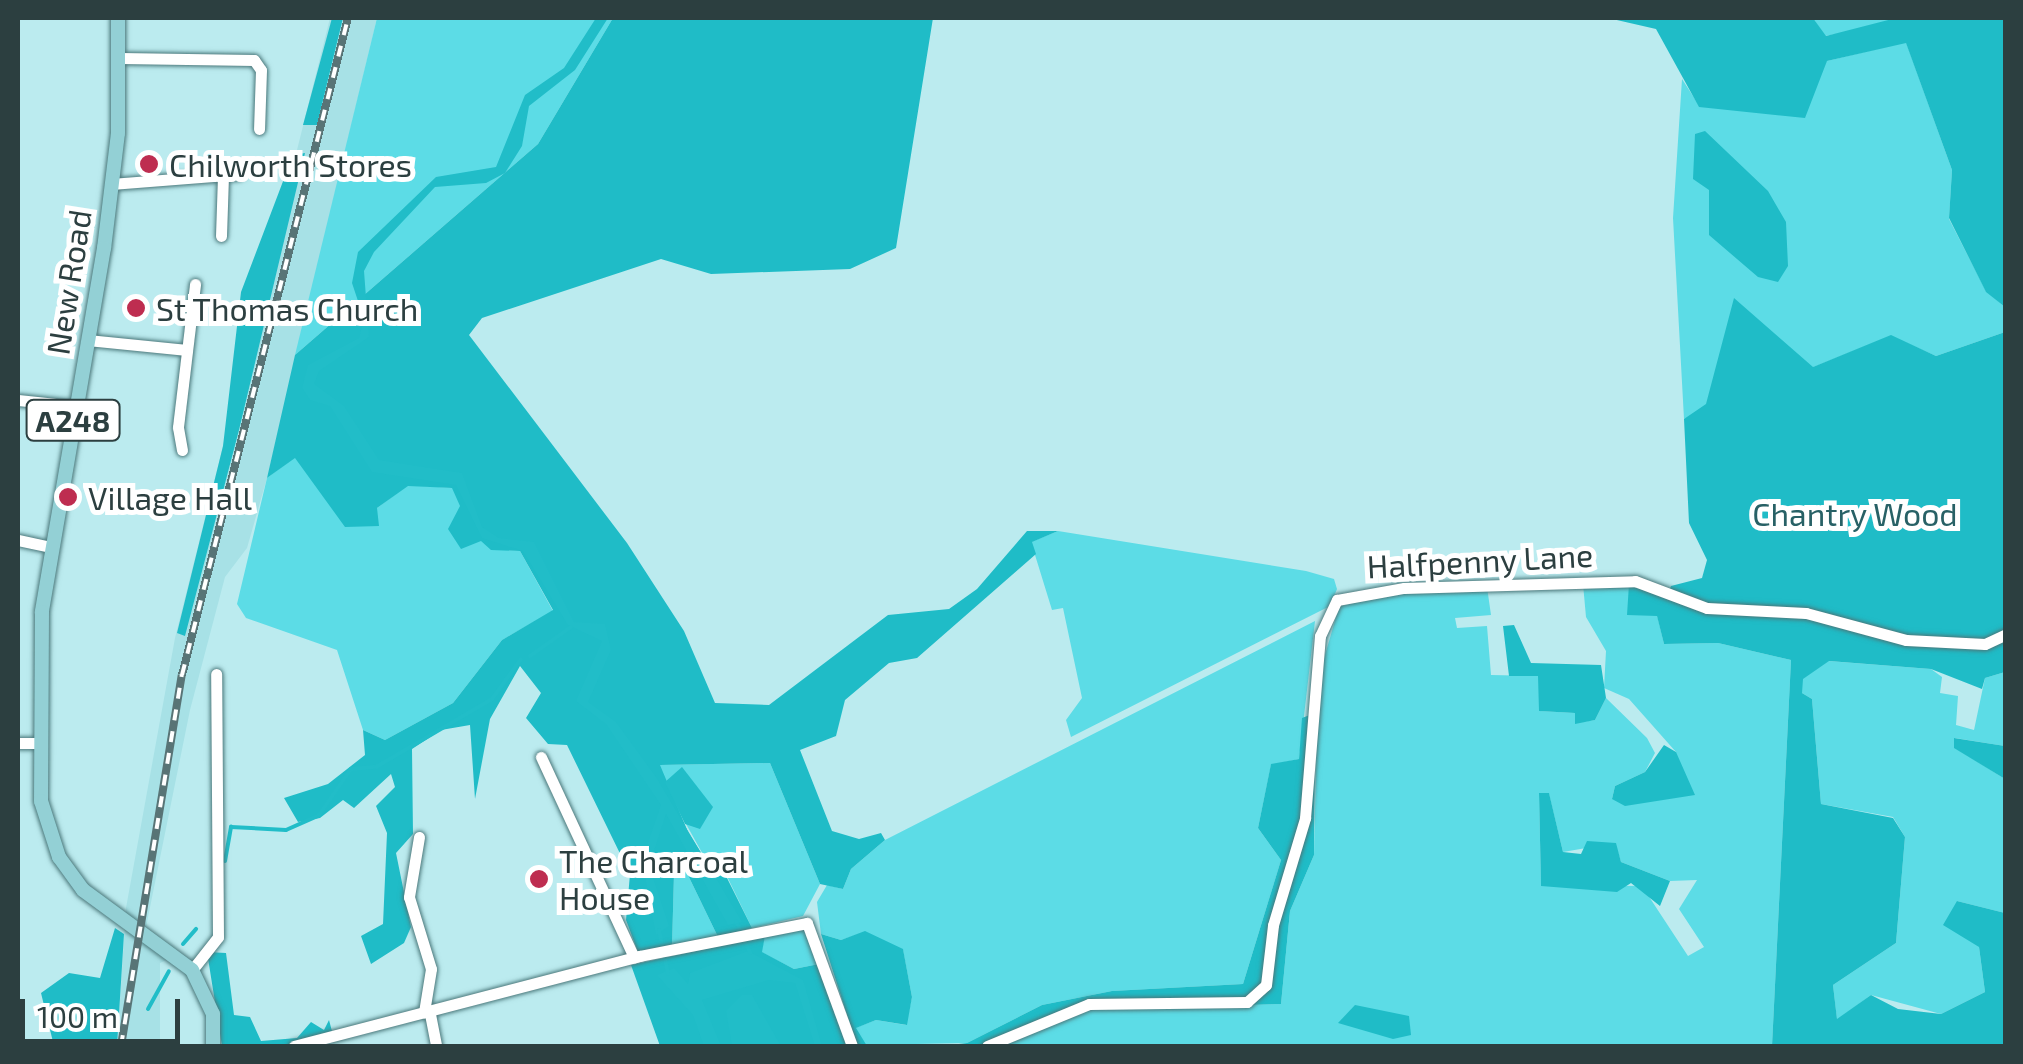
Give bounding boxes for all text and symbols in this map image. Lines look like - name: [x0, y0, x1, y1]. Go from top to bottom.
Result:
- place label: Chilworth Stores: [169, 145, 412, 183]
- marker: Chilworth Stores: [138, 153, 160, 175]
- street label: New Road: [38, 206, 98, 358]
- place label: St Thomas Church: [156, 289, 419, 327]
- marker: St Thomas Church: [125, 297, 147, 319]
- road number: A248: [26, 395, 120, 445]
- place label: Village Hall: [88, 478, 252, 516]
- marker: Village Hall: [57, 486, 79, 508]
- park label: Chantry Wood: [1752, 494, 1958, 532]
- street label: Halfpenny Lane: [1366, 535, 1594, 585]
- place label: The Charcoal House: [559, 842, 748, 917]
- marker: The Charcoal House: [528, 868, 550, 890]
- scale bar: [25, 979, 185, 1041]
- text: 100 m: [37, 998, 118, 1034]

